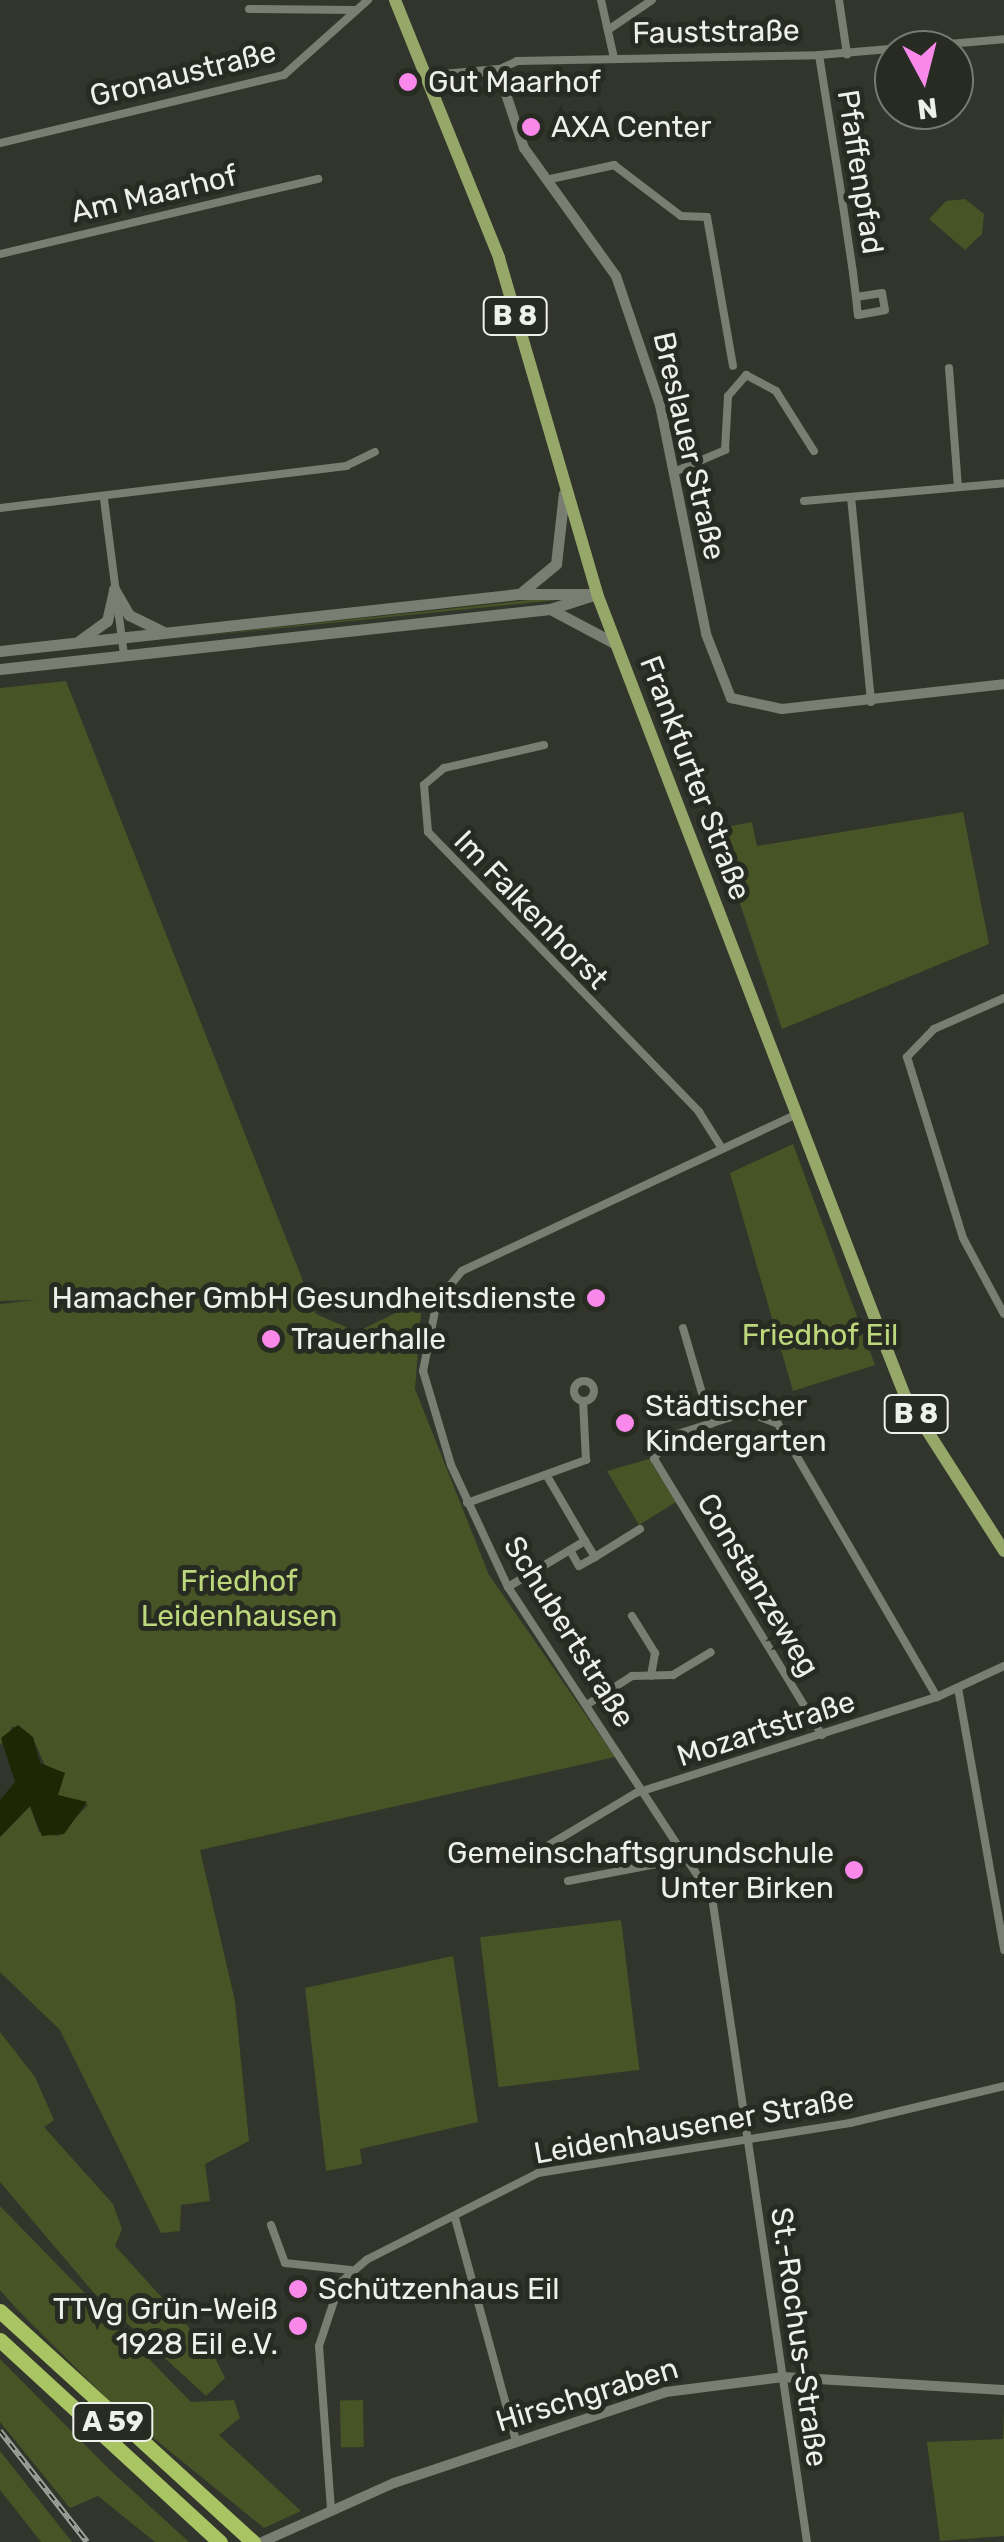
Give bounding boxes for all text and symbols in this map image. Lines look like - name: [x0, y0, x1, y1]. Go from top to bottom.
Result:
- street label: Fauststraße: [632, 13, 800, 51]
- north arrow: [874, 30, 974, 130]
- street label: Gronaustraße: [86, 33, 280, 115]
- place label: Gut Maarhof: [428, 64, 601, 100]
- marker: Gut Maarhof: [397, 71, 419, 93]
- street label: Pfaffenpfad: [829, 87, 891, 257]
- text: N: [915, 91, 939, 126]
- place label: AXA Center: [551, 109, 712, 145]
- marker: AXA Center: [520, 116, 542, 138]
- street label: Am Maarhof: [67, 157, 241, 231]
- road number: B 8: [482, 293, 548, 339]
- street label: Breslauer Straße: [645, 328, 733, 564]
- street label: Frankfurter Straße: [632, 650, 758, 906]
- street label: Im Falkenhorst: [446, 823, 616, 997]
- place label: Hamacher GmbH Gesundheitsdienste: [51, 1280, 576, 1316]
- marker: Hamacher GmbH Gesundheitsdienste: [585, 1287, 607, 1309]
- park label: Friedhof Eil: [741, 1317, 899, 1353]
- place label: Trauerhalle: [291, 1321, 446, 1357]
- marker: Trauerhalle: [260, 1328, 282, 1350]
- place label: Städtischer Kindergarten: [645, 1388, 827, 1458]
- road number: B 8: [884, 1391, 948, 1437]
- marker: Städtischer Kindergarten: [614, 1412, 636, 1434]
- street label: Constanzeweg: [689, 1487, 827, 1683]
- street label: Schubertstraße: [496, 1530, 642, 1734]
- park label: Friedhof Leidenhausen: [141, 1563, 337, 1634]
- street label: Mozartstraße: [672, 1683, 860, 1775]
- place label: Gemeinschaftsgrundschule Unter Birken: [447, 1835, 834, 1906]
- marker: Gemeinschaftsgrundschule Unter Birken: [843, 1859, 865, 1881]
- street label: Leidenhausener Straße: [531, 2080, 857, 2172]
- street label: St.-Rochus-Straße: [763, 2205, 835, 2469]
- place label: Schützenhaus Eil: [318, 2271, 560, 2307]
- marker: Schützenhaus Eil: [287, 2278, 309, 2300]
- place label: TTVg Grün-Weiß 1928 Eil e.V.: [53, 2291, 278, 2362]
- marker: TTVg Grün-Weiß 1928 Eil e.V.: [287, 2315, 309, 2337]
- street label: Hirschgraben: [492, 2350, 682, 2440]
- road number: A 59: [70, 2399, 156, 2445]

